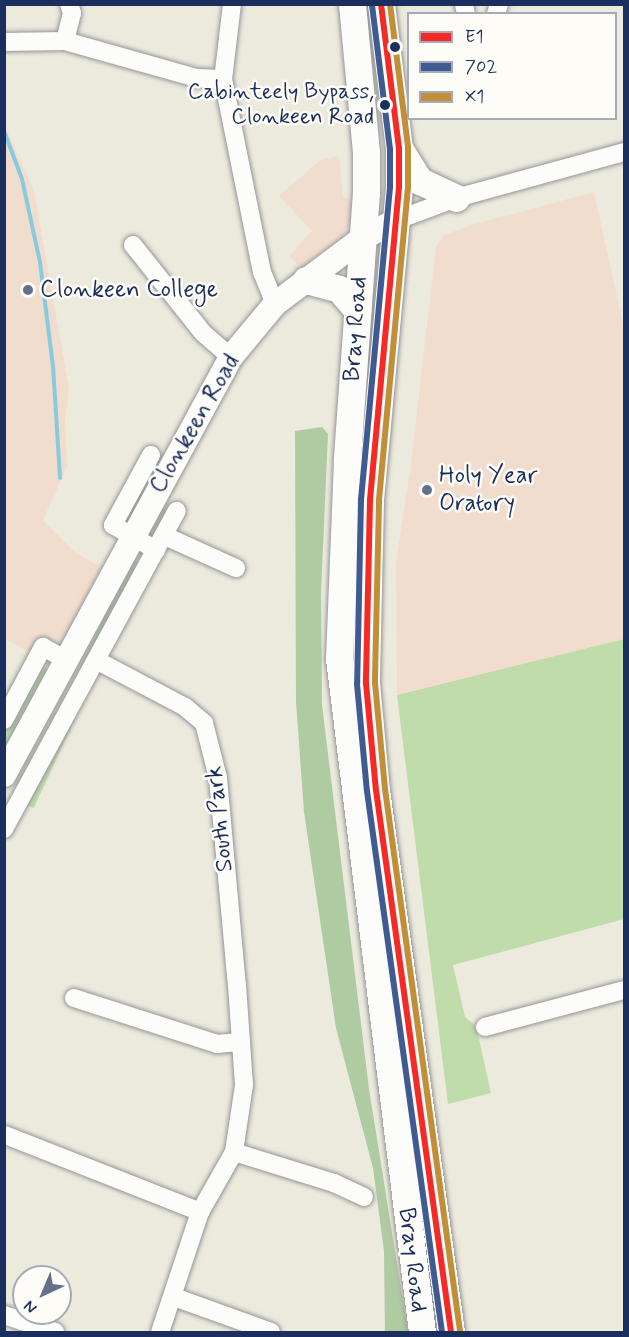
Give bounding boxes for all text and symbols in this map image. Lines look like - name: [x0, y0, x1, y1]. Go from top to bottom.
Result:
- legend: [407, 12, 617, 120]
- text: E1: [465, 25, 484, 49]
- unlabelled marker: [389, 41, 401, 53]
- text: 702: [465, 55, 497, 79]
- place label: Cabinteely Bypass, Clonkeen Road: [188, 79, 374, 130]
- text: X1: [465, 85, 484, 109]
- marker: Cabinteely Bypass, Clonkeen Road: [379, 99, 391, 111]
- place label: Clonkeen College: [40, 276, 217, 304]
- street label: Bray Road: [338, 277, 374, 381]
- marker: Clonkeen College: [21, 283, 35, 297]
- street label: Clonkeen Road: [144, 350, 246, 498]
- place label: Holy Year Oratory: [439, 462, 537, 518]
- marker: Holy Year Oratory: [420, 483, 434, 497]
- street label: South Park: [200, 765, 240, 873]
- street label: Bray Road: [391, 1207, 433, 1313]
- north arrow: [12, 1265, 72, 1325]
- text: N: [19, 1296, 42, 1318]

